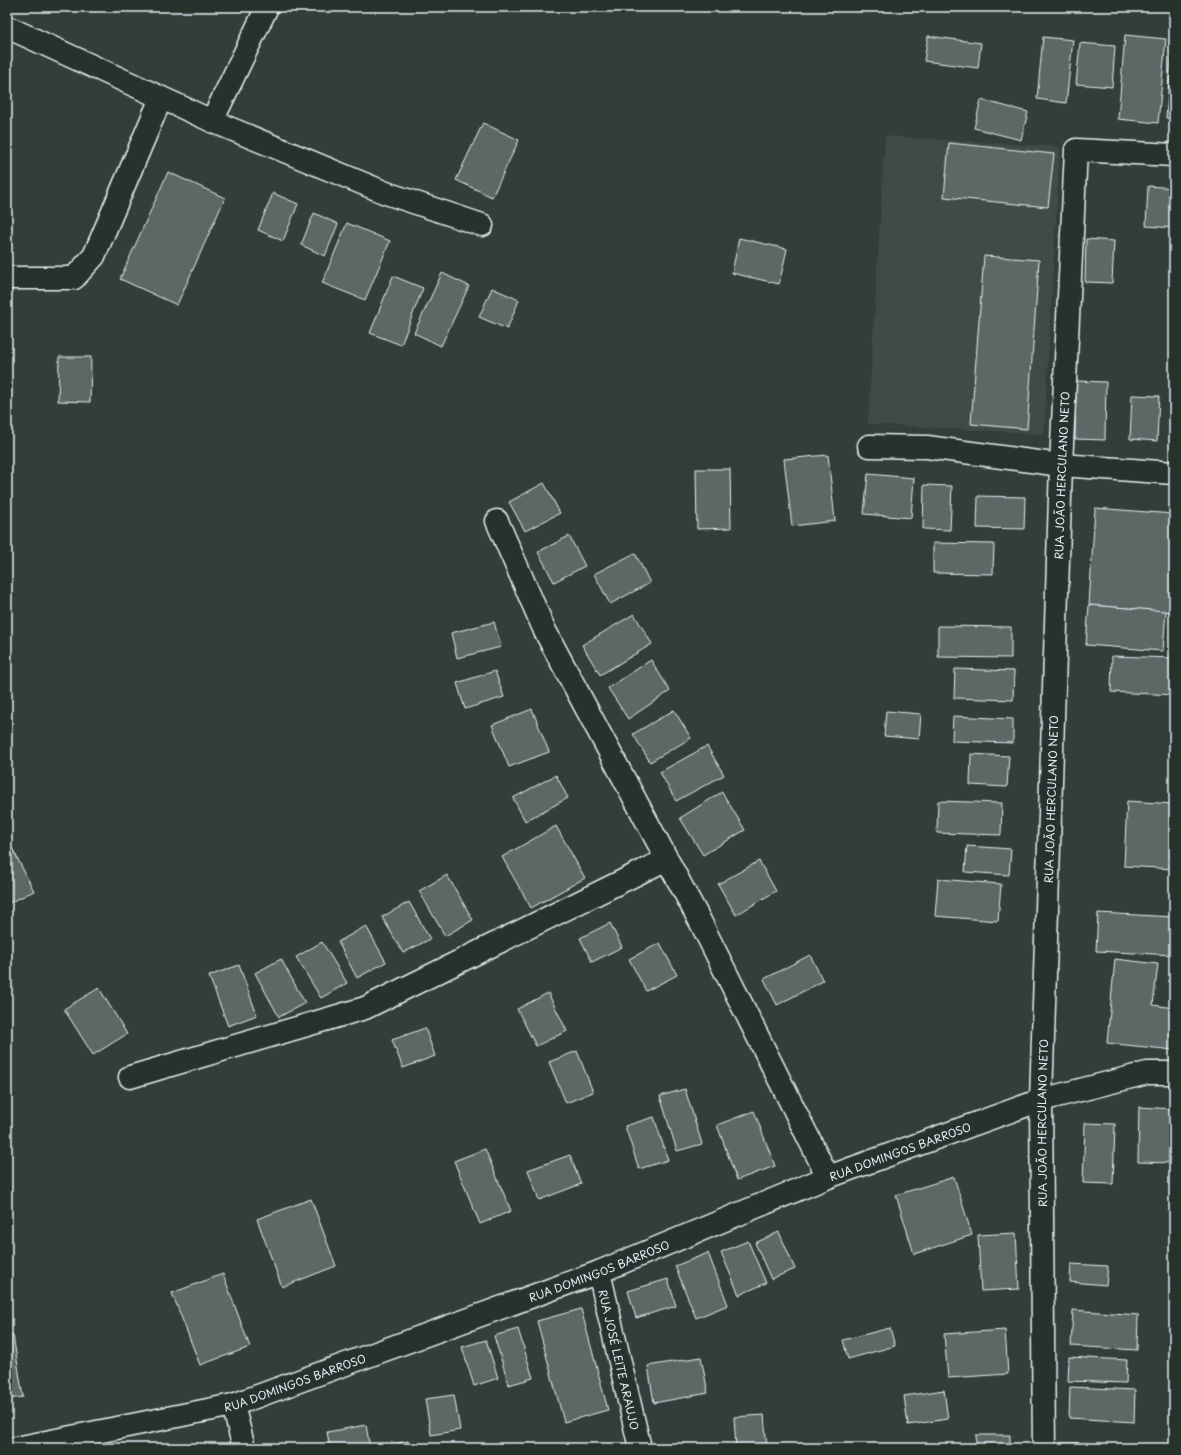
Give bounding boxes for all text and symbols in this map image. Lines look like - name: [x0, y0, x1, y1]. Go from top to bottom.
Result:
- street label: RUA JOÃO HERCULANO NETO: [1050, 391, 1073, 560]
- street label: RUA JOÃO HERCULANO NETO: [1039, 715, 1062, 883]
- street label: RUA JOÃO HERCULANO NETO: [1032, 1039, 1051, 1207]
- street label: RUA DOMINGOS BARROSO: [827, 1118, 973, 1184]
- street label: RUA DOMINGOS BARROSO: [526, 1235, 672, 1305]
- street label: RUA JOSÉ LEITE ARAUJO: [595, 1288, 644, 1432]
- street label: RUA DOMINGOS BARROSO: [222, 1349, 368, 1415]

